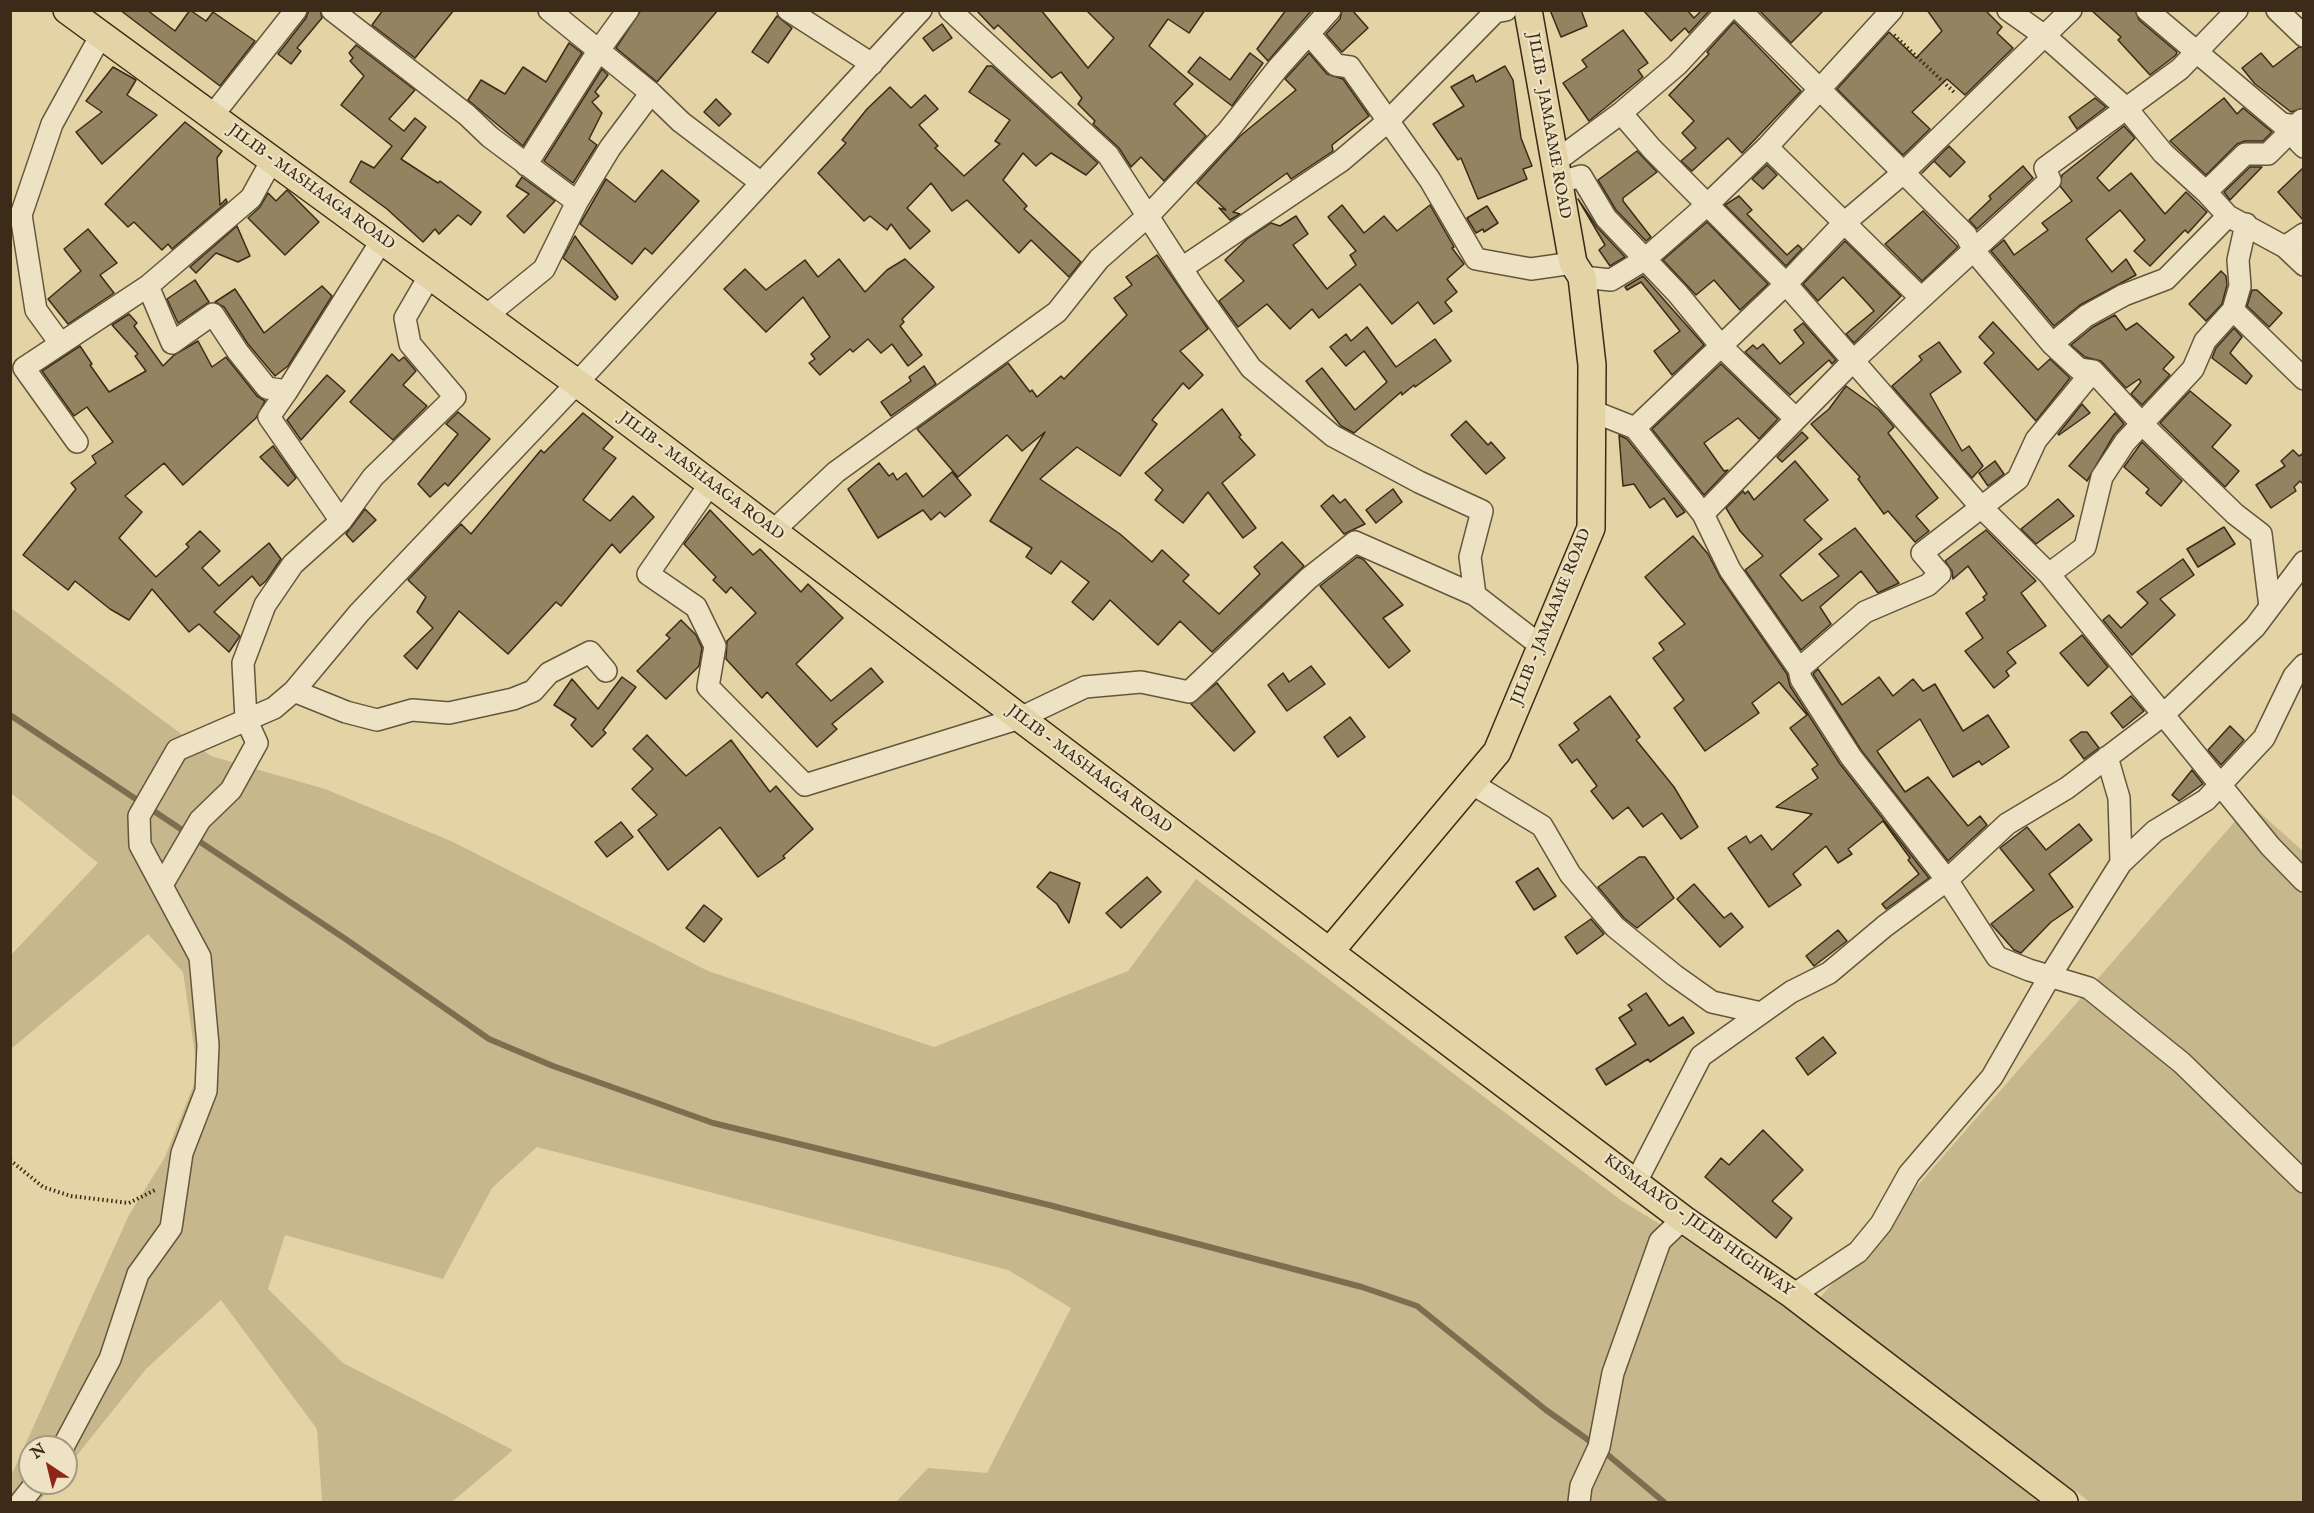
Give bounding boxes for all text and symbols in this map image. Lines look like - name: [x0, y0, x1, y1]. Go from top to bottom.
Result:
- street label: JILIB - JAMAAME ROAD: [1522, 32, 1574, 220]
- street label: JILIB - MASHAAGA ROAD: [224, 121, 398, 255]
- street label: JILIB - MASHAAGA ROAD: [615, 409, 787, 545]
- street label: JILIB - JAMAAME ROAD: [1508, 526, 1596, 708]
- street label: JILIB - MASHAAGA ROAD: [1003, 702, 1175, 838]
- street label: KISMAAYO - JILIB HIGHWAY: [1599, 1151, 1797, 1301]
- north arrow: [18, 1435, 78, 1495]
- text: N: [27, 1440, 50, 1464]

